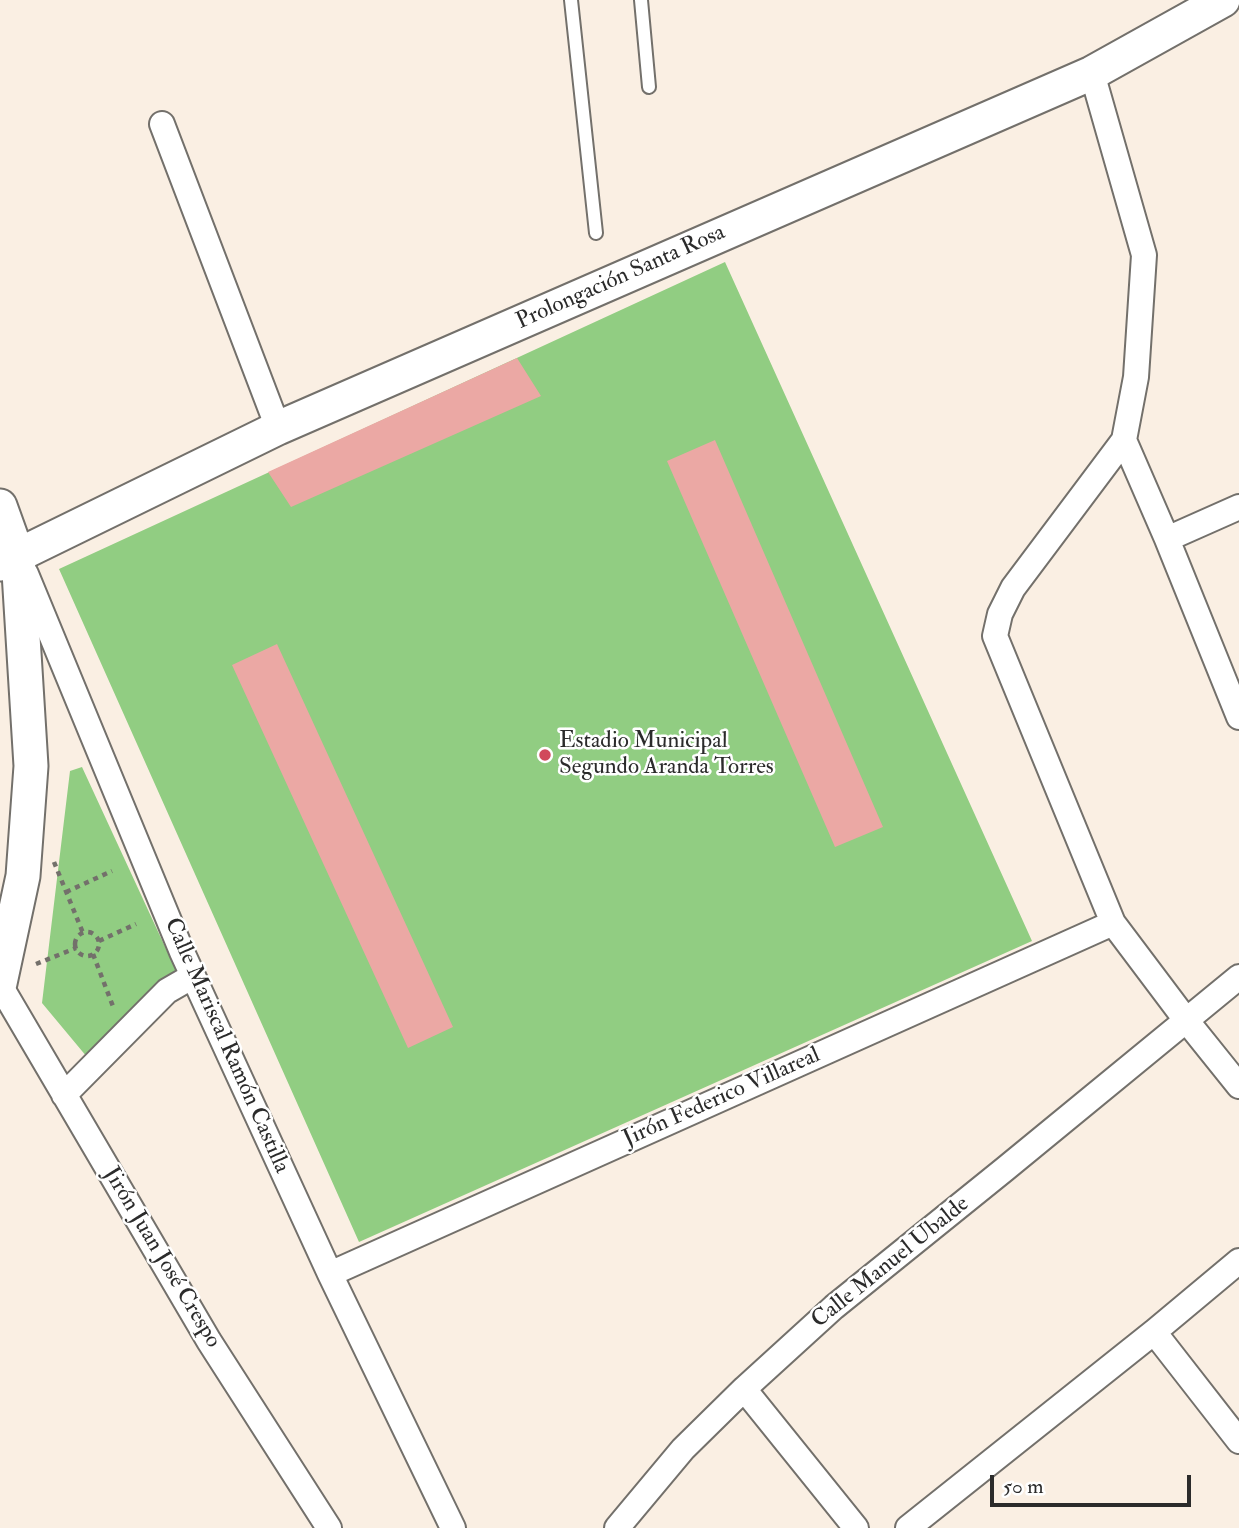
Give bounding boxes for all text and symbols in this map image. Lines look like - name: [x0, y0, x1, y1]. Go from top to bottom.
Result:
- street label: Prolongación Santa Rosa: [512, 220, 730, 336]
- place label: Estadio Municipal Segundo Aranda Torres: [559, 728, 774, 782]
- marker: Estadio Municipal Segundo Aranda Torres: [537, 747, 553, 763]
- street label: Calle Mariscal Ramón Castilla: [157, 914, 295, 1178]
- street label: Jirón Federico Villareal: [619, 1042, 825, 1154]
- street label: Jirón Juan José Crespo: [96, 1163, 226, 1353]
- street label: Calle Manuel Ubalde: [807, 1191, 975, 1335]
- scale bar: [994, 1462, 1195, 1506]
- text: 50 m: [1003, 1473, 1044, 1500]

